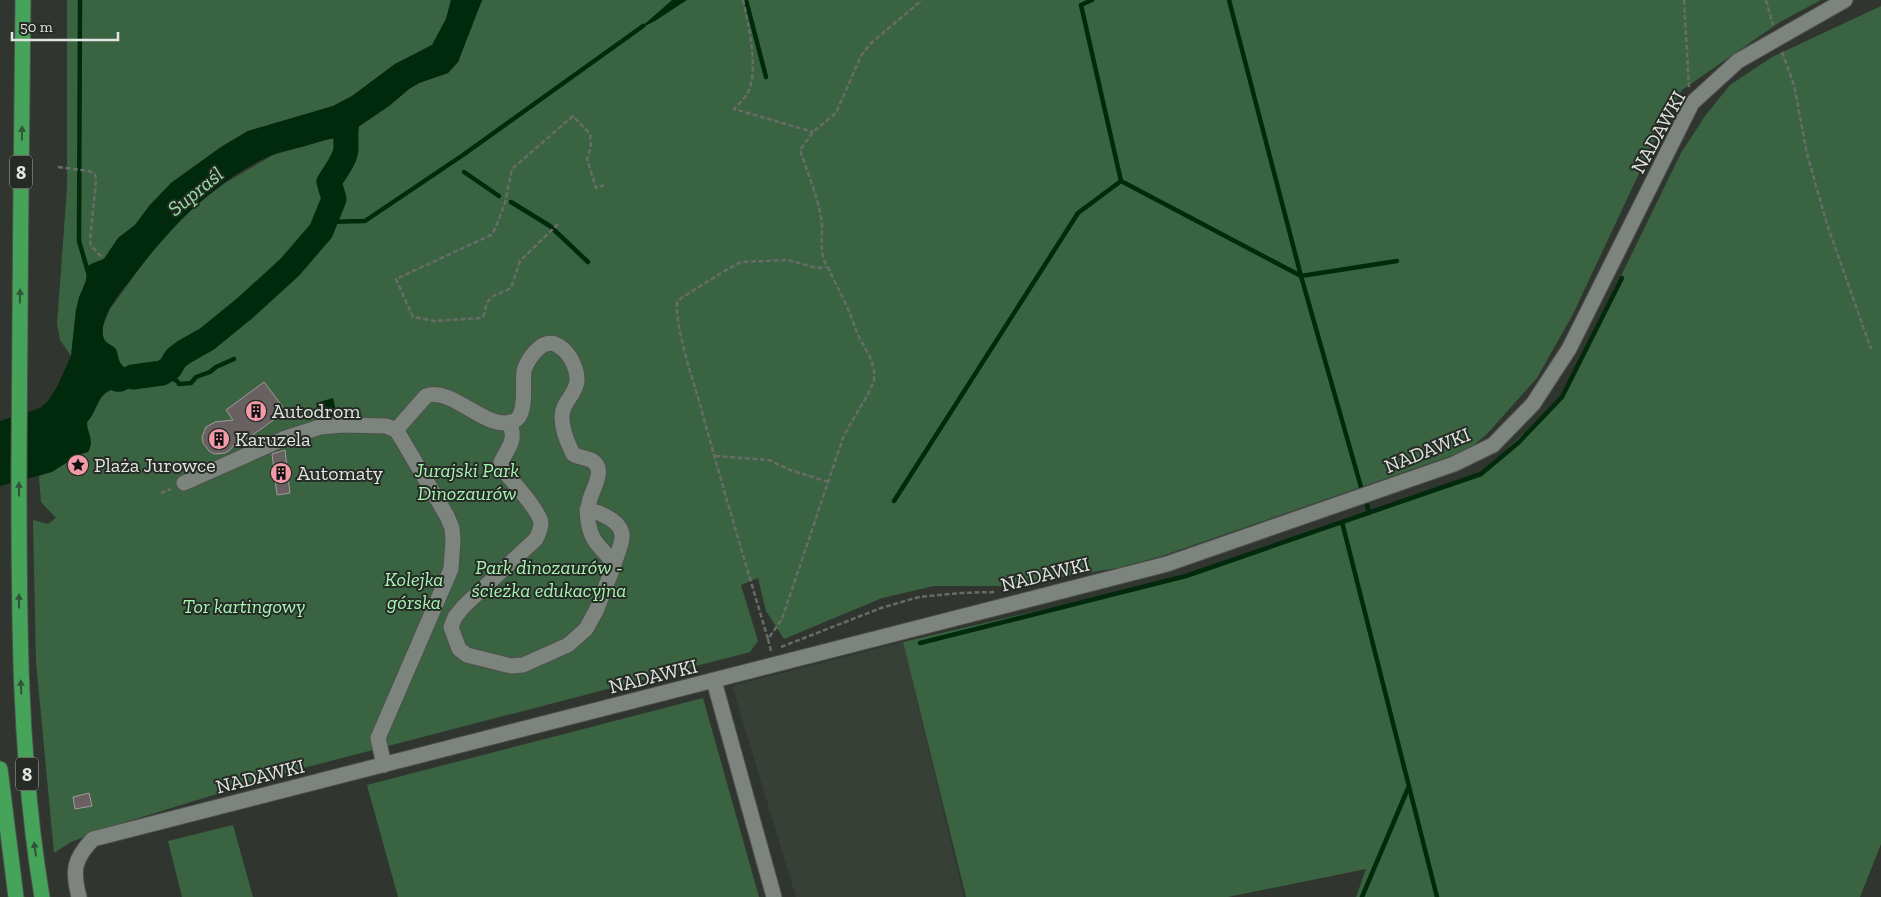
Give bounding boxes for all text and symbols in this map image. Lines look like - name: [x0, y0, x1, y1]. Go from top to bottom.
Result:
- scale bar: [12, 10, 119, 42]
- text: 50 m: [20, 18, 53, 36]
- street label: NADAWKI: [1626, 87, 1690, 177]
- one-way arrow: [18, 125, 26, 141]
- road number: 8: [10, 156, 32, 188]
- water label: Supraśl: [162, 161, 228, 221]
- one-way arrow: [16, 287, 24, 303]
- building icon: Autodrom: [244, 399, 268, 423]
- place label: Autodrom: [272, 399, 361, 423]
- street label: NADAWKI: [1381, 422, 1473, 478]
- building icon: Karuzela: [207, 427, 231, 451]
- place label: Karuzela: [235, 427, 311, 451]
- place icon: Plaża Jurowce: [66, 453, 90, 477]
- place label: Plaża Jurowce: [94, 453, 216, 477]
- park label: Jurajski Park Dinozaurów: [414, 458, 519, 505]
- building icon: Automaty: [269, 461, 293, 485]
- place label: Automaty: [297, 461, 384, 485]
- one-way arrow: [15, 481, 23, 497]
- street label: NADAWKI: [998, 551, 1092, 597]
- park label: Park dinozaurów - ścieżka edukacyjna: [472, 555, 626, 602]
- park label: Kolejka górska: [385, 567, 443, 614]
- one-way arrow: [15, 593, 23, 609]
- park label: Tor kartingowy: [183, 594, 305, 618]
- street label: NADAWKI: [606, 653, 700, 699]
- one-way arrow: [17, 679, 25, 695]
- street label: NADAWKI: [213, 753, 307, 799]
- road number: 8: [16, 758, 38, 791]
- one-way arrow: [30, 841, 38, 857]

